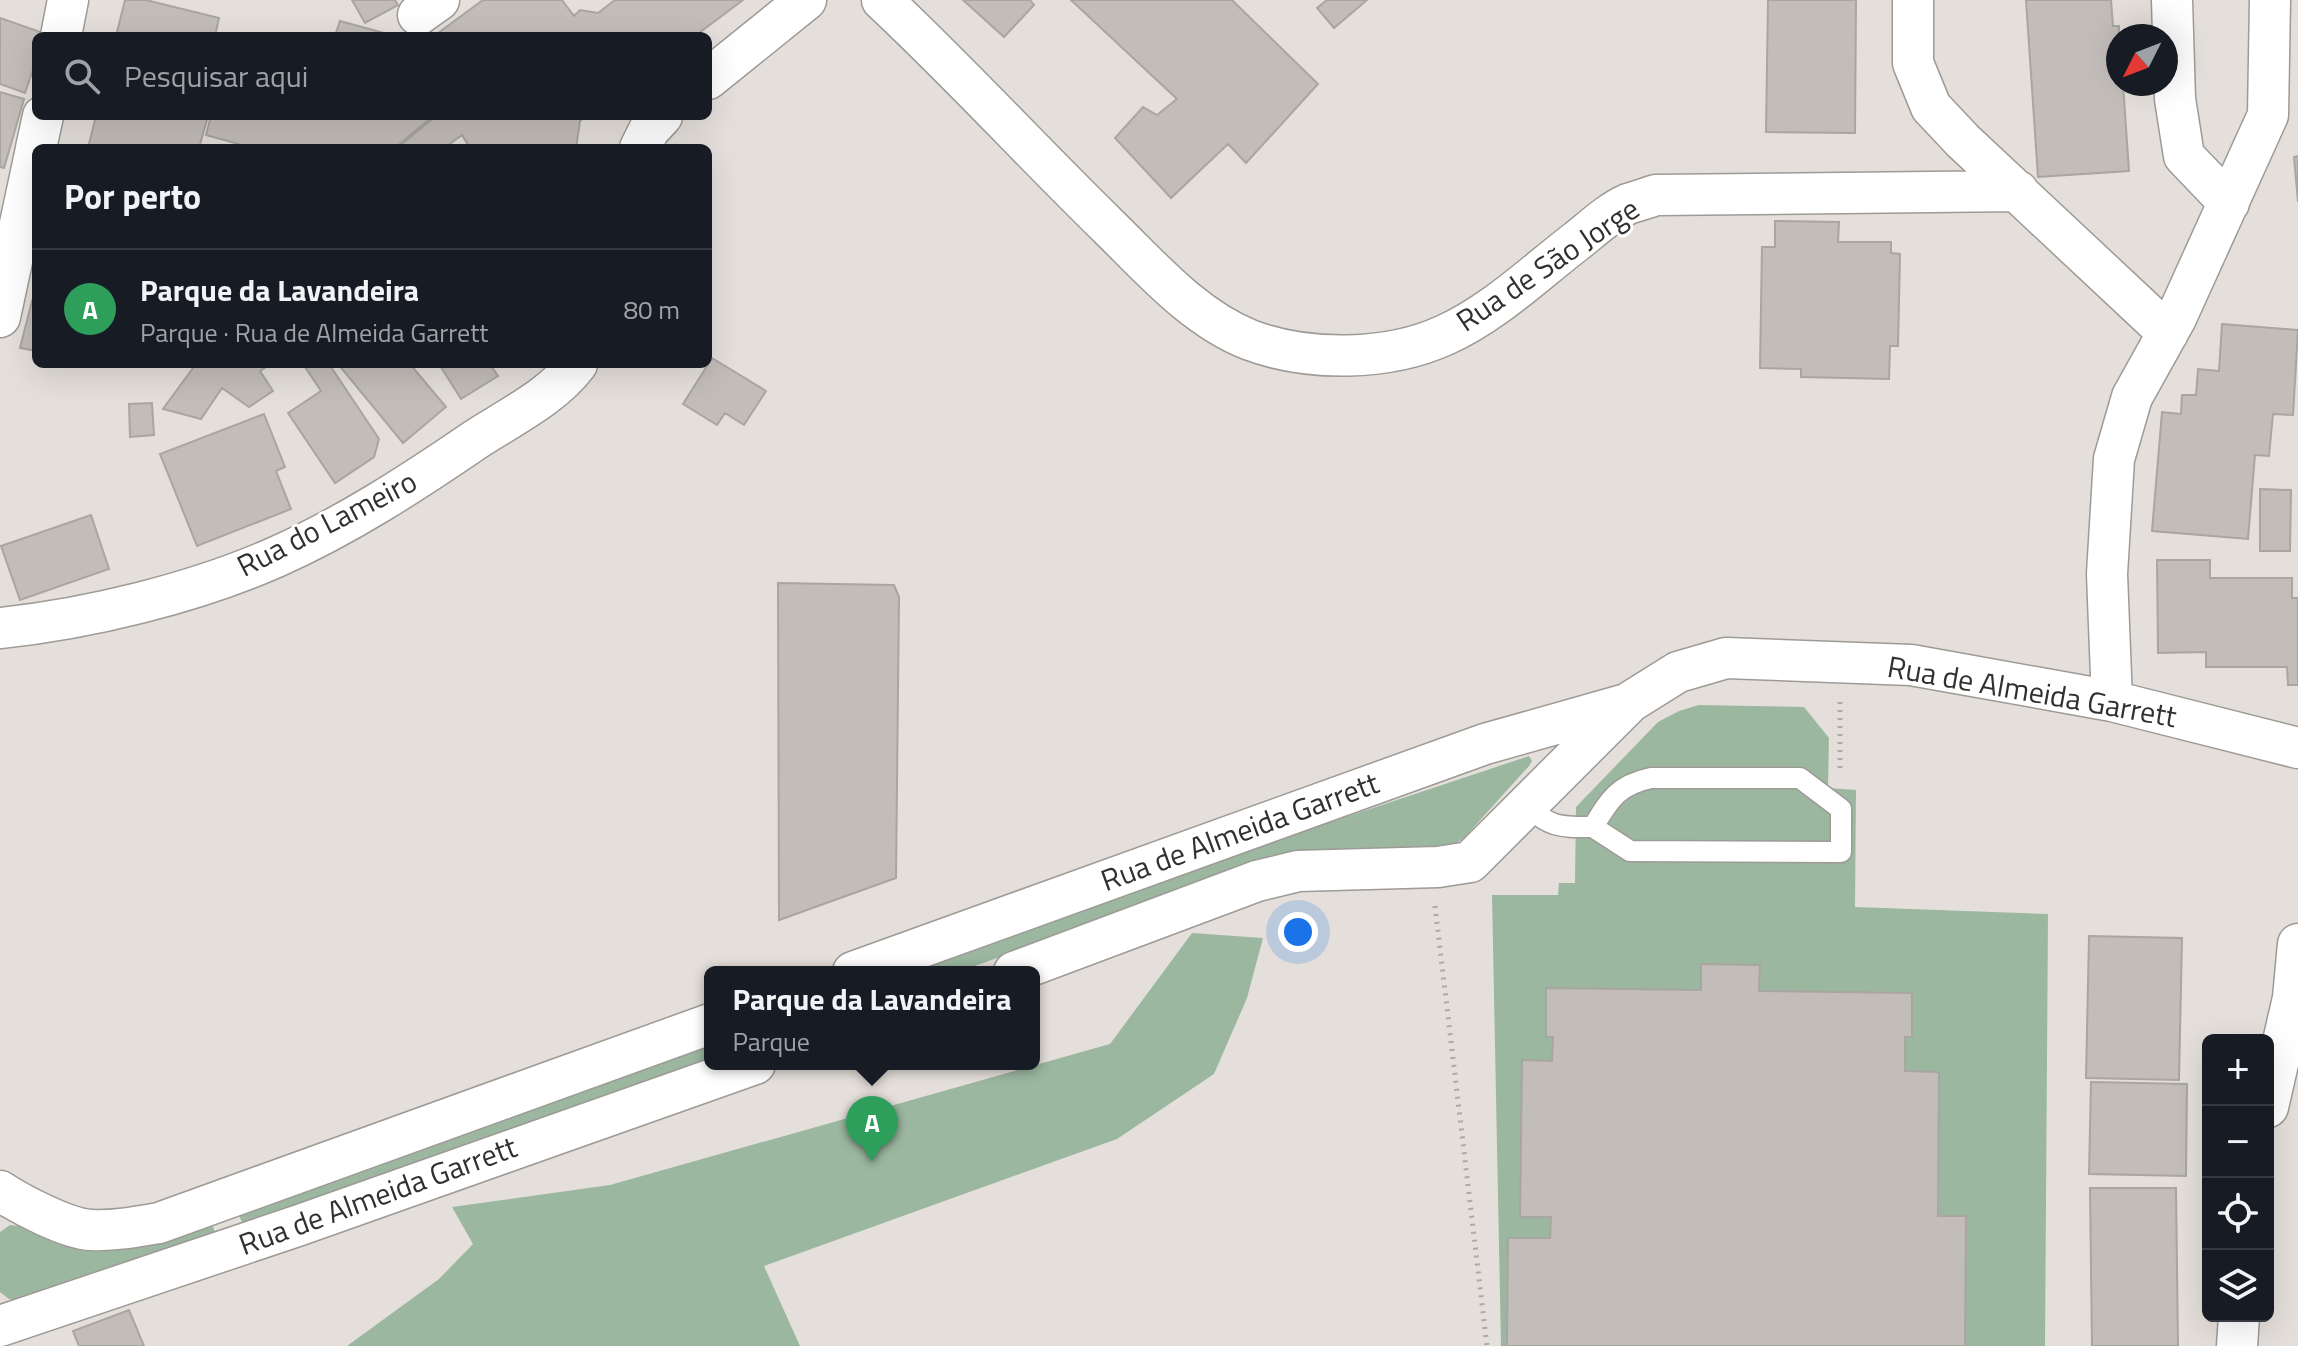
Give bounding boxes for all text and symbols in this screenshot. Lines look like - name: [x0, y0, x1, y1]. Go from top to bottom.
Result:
- north arrow: [2106, 24, 2178, 96]
- search box: [32, 32, 712, 120]
- text: Pesquisar aqui: [124, 53, 308, 99]
- icon: search: [60, 54, 104, 98]
- text: Por perto: [64, 170, 201, 222]
- street label: Rua de São Jorge: [1447, 186, 1648, 343]
- text: Parque da Lavandeira: [140, 267, 419, 313]
- text: A: [82, 290, 98, 329]
- text: 80 m: [623, 290, 680, 329]
- text: Parque · Rua de Almeida Garrett: [140, 313, 488, 352]
- street label: Rua do Lameiro: [229, 458, 424, 588]
- street label: Rua de Almeida Garrett: [1884, 643, 2181, 739]
- street label: Rua de Almeida Garrett: [1094, 759, 1386, 903]
- your location: [1278, 912, 1318, 952]
- popup: [704, 966, 1040, 1070]
- text: Parque da Lavandeira: [732, 976, 1012, 1022]
- text: Parque: [732, 1022, 810, 1061]
- map controls: [2202, 1034, 2274, 1322]
- button: +: [2202, 1034, 2274, 1106]
- pin: A: [846, 1096, 898, 1162]
- button: −: [2202, 1106, 2274, 1178]
- street label: Rua de Almeida Garrett: [232, 1123, 524, 1267]
- button: locate: [2202, 1178, 2274, 1250]
- button: layers: [2202, 1250, 2274, 1322]

